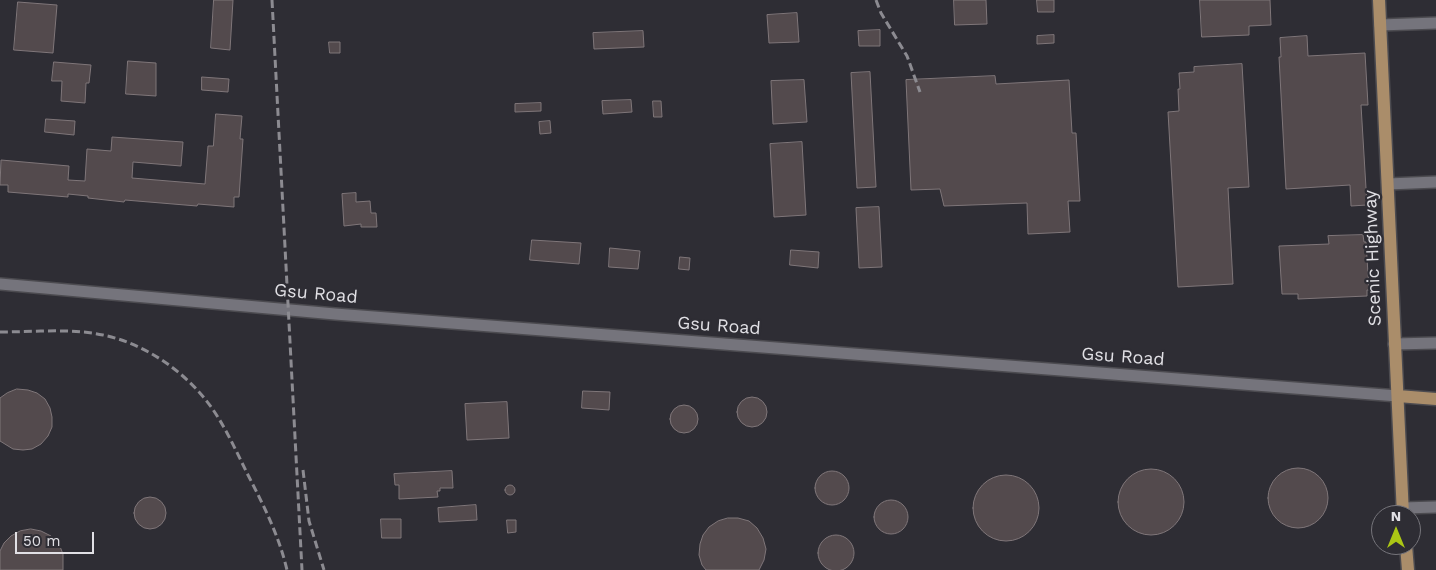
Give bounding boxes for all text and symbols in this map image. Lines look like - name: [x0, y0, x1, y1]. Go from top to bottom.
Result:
- street label: Scenic Highway: [1360, 189, 1386, 327]
- street label: Gsu Road: [273, 280, 359, 308]
- street label: Gsu Road: [676, 312, 762, 340]
- street label: Gsu Road: [1080, 343, 1166, 371]
- north arrow: [1371, 505, 1421, 555]
- text: N: [1391, 508, 1401, 524]
- scale bar: [18, 522, 96, 554]
- text: 50 m: [23, 532, 60, 550]

